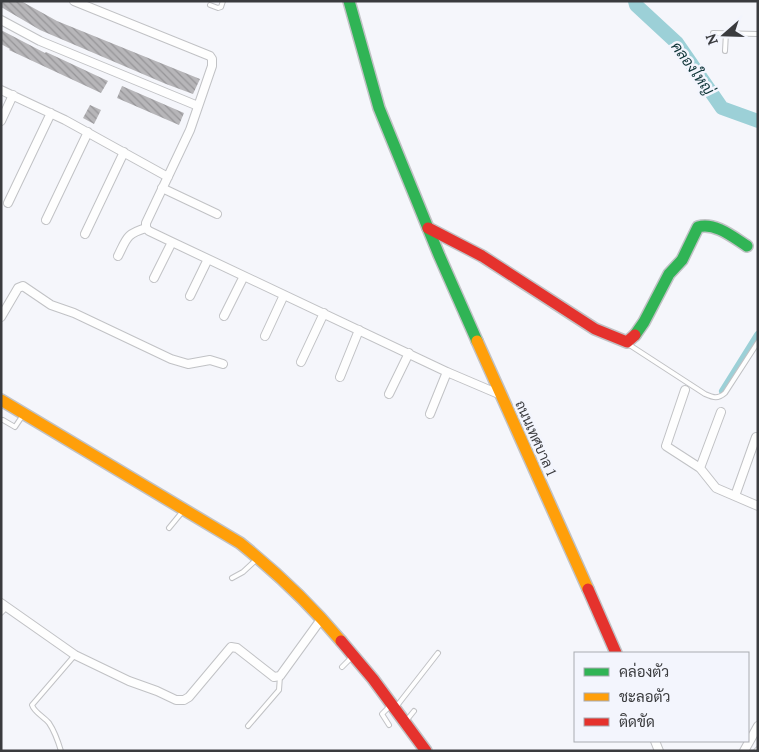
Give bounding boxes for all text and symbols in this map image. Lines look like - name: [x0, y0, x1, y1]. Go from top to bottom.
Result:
- north arrow: [699, 10, 749, 60]
- text: N: [701, 31, 722, 48]
- water label: คลองใหญ่: [667, 38, 719, 99]
- street label: ถนนเทศบาล 1: [511, 397, 561, 479]
- legend: [574, 652, 749, 742]
- text: คล่องตัว: [619, 662, 669, 681]
- text: ชะลอตัว: [619, 687, 670, 706]
- text: ติดขัด: [619, 712, 655, 731]

